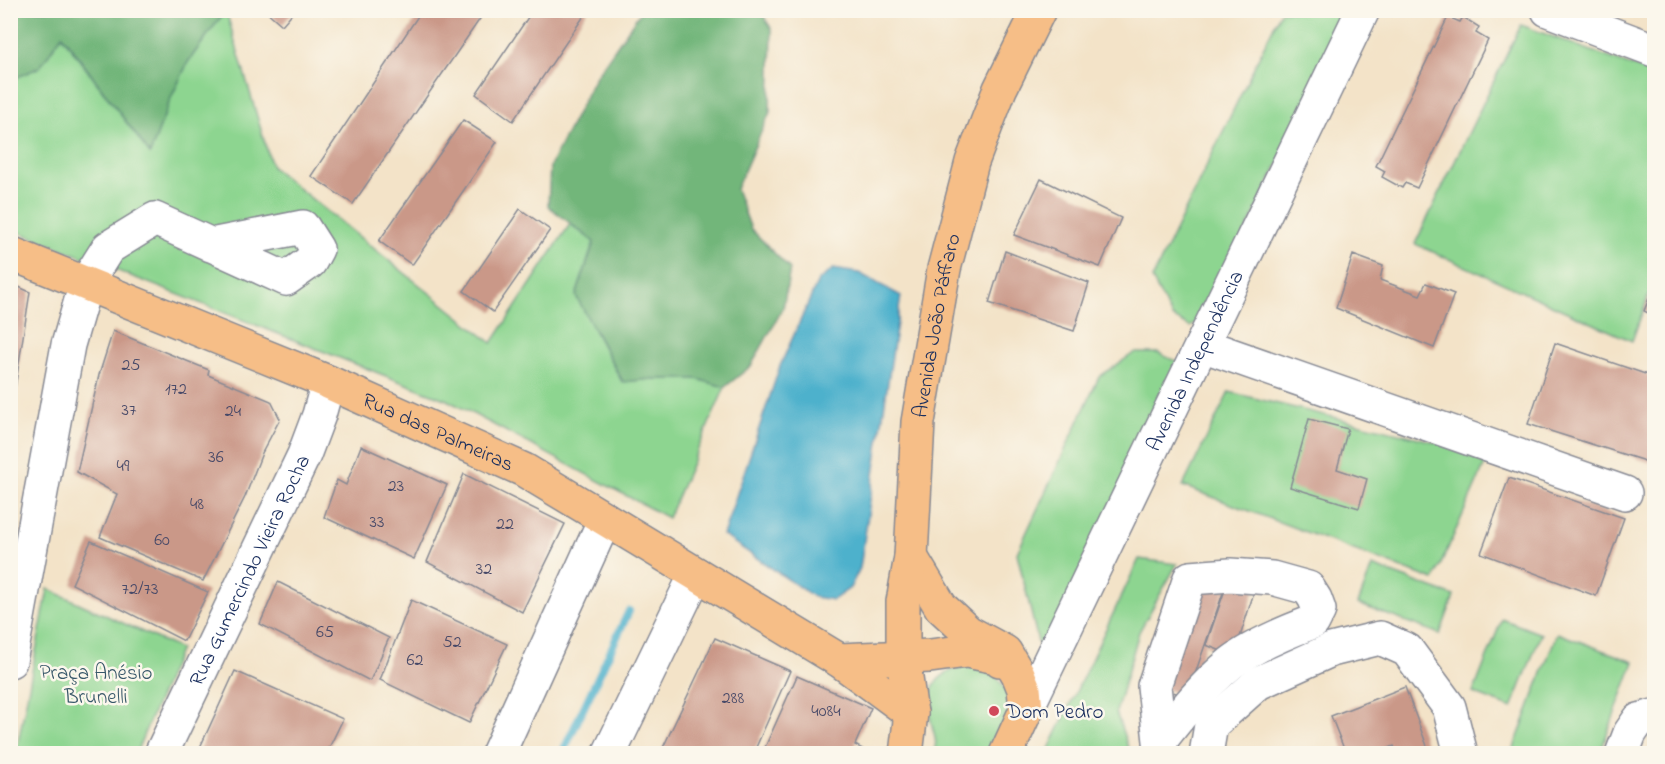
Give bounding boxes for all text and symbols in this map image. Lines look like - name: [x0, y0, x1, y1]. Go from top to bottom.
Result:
- street label: Avenida João Páffaro: [906, 230, 970, 420]
- street label: Avenida Independência: [1140, 266, 1252, 457]
- house number: 25: [121, 353, 141, 379]
- house number: 172: [165, 377, 187, 403]
- street label: Rua das Palmeiras: [357, 386, 518, 480]
- house number: 37: [122, 398, 137, 424]
- house number: 24: [225, 399, 242, 425]
- house number: 36: [208, 445, 224, 471]
- street label: Rua Gumercindo Vieira Rocha: [183, 450, 319, 692]
- house number: 49: [117, 454, 130, 480]
- house number: 23: [388, 474, 404, 500]
- house number: 48: [190, 492, 204, 518]
- house number: 33: [370, 510, 384, 536]
- house number: 22: [496, 512, 514, 538]
- house number: 60: [154, 528, 170, 554]
- house number: 32: [476, 557, 492, 583]
- house number: 72/73: [122, 577, 158, 603]
- house number: 65: [316, 620, 334, 646]
- house number: 52: [442, 630, 462, 656]
- house number: 62: [407, 648, 423, 674]
- park label: Praça Anésio Brunelli: [40, 659, 152, 713]
- house number: 288: [722, 686, 744, 712]
- place label: Dom Pedro: [1005, 698, 1103, 728]
- house number: 4084: [811, 699, 841, 725]
- marker: Dom Pedro: [987, 704, 1001, 718]

